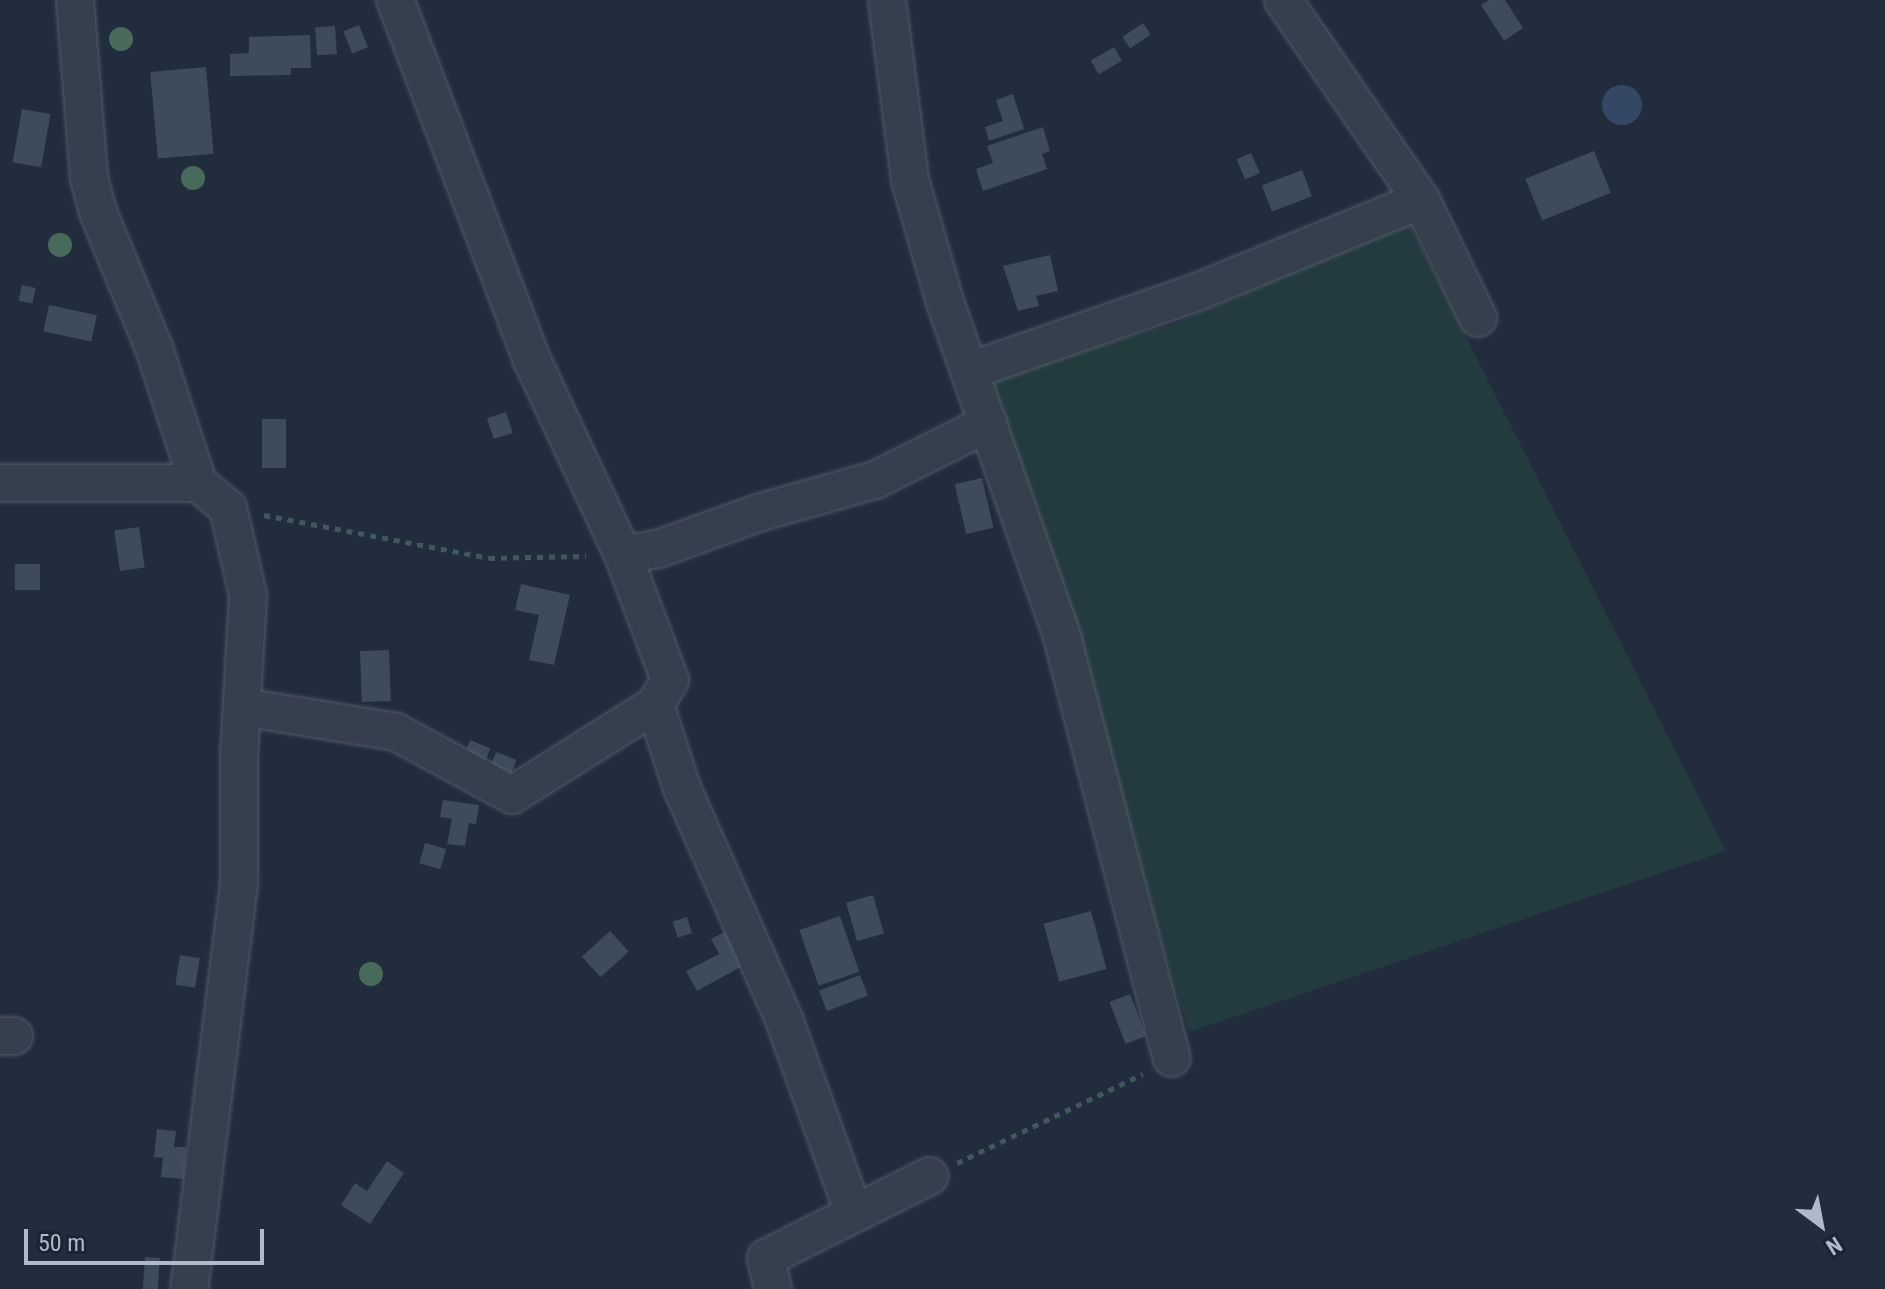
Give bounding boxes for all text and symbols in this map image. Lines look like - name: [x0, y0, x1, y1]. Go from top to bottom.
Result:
- north arrow: [1781, 1185, 1861, 1265]
- scale bar: [28, 1213, 268, 1263]
- text: 50 m: [38, 1229, 85, 1257]
- text: N: [1822, 1232, 1846, 1260]

